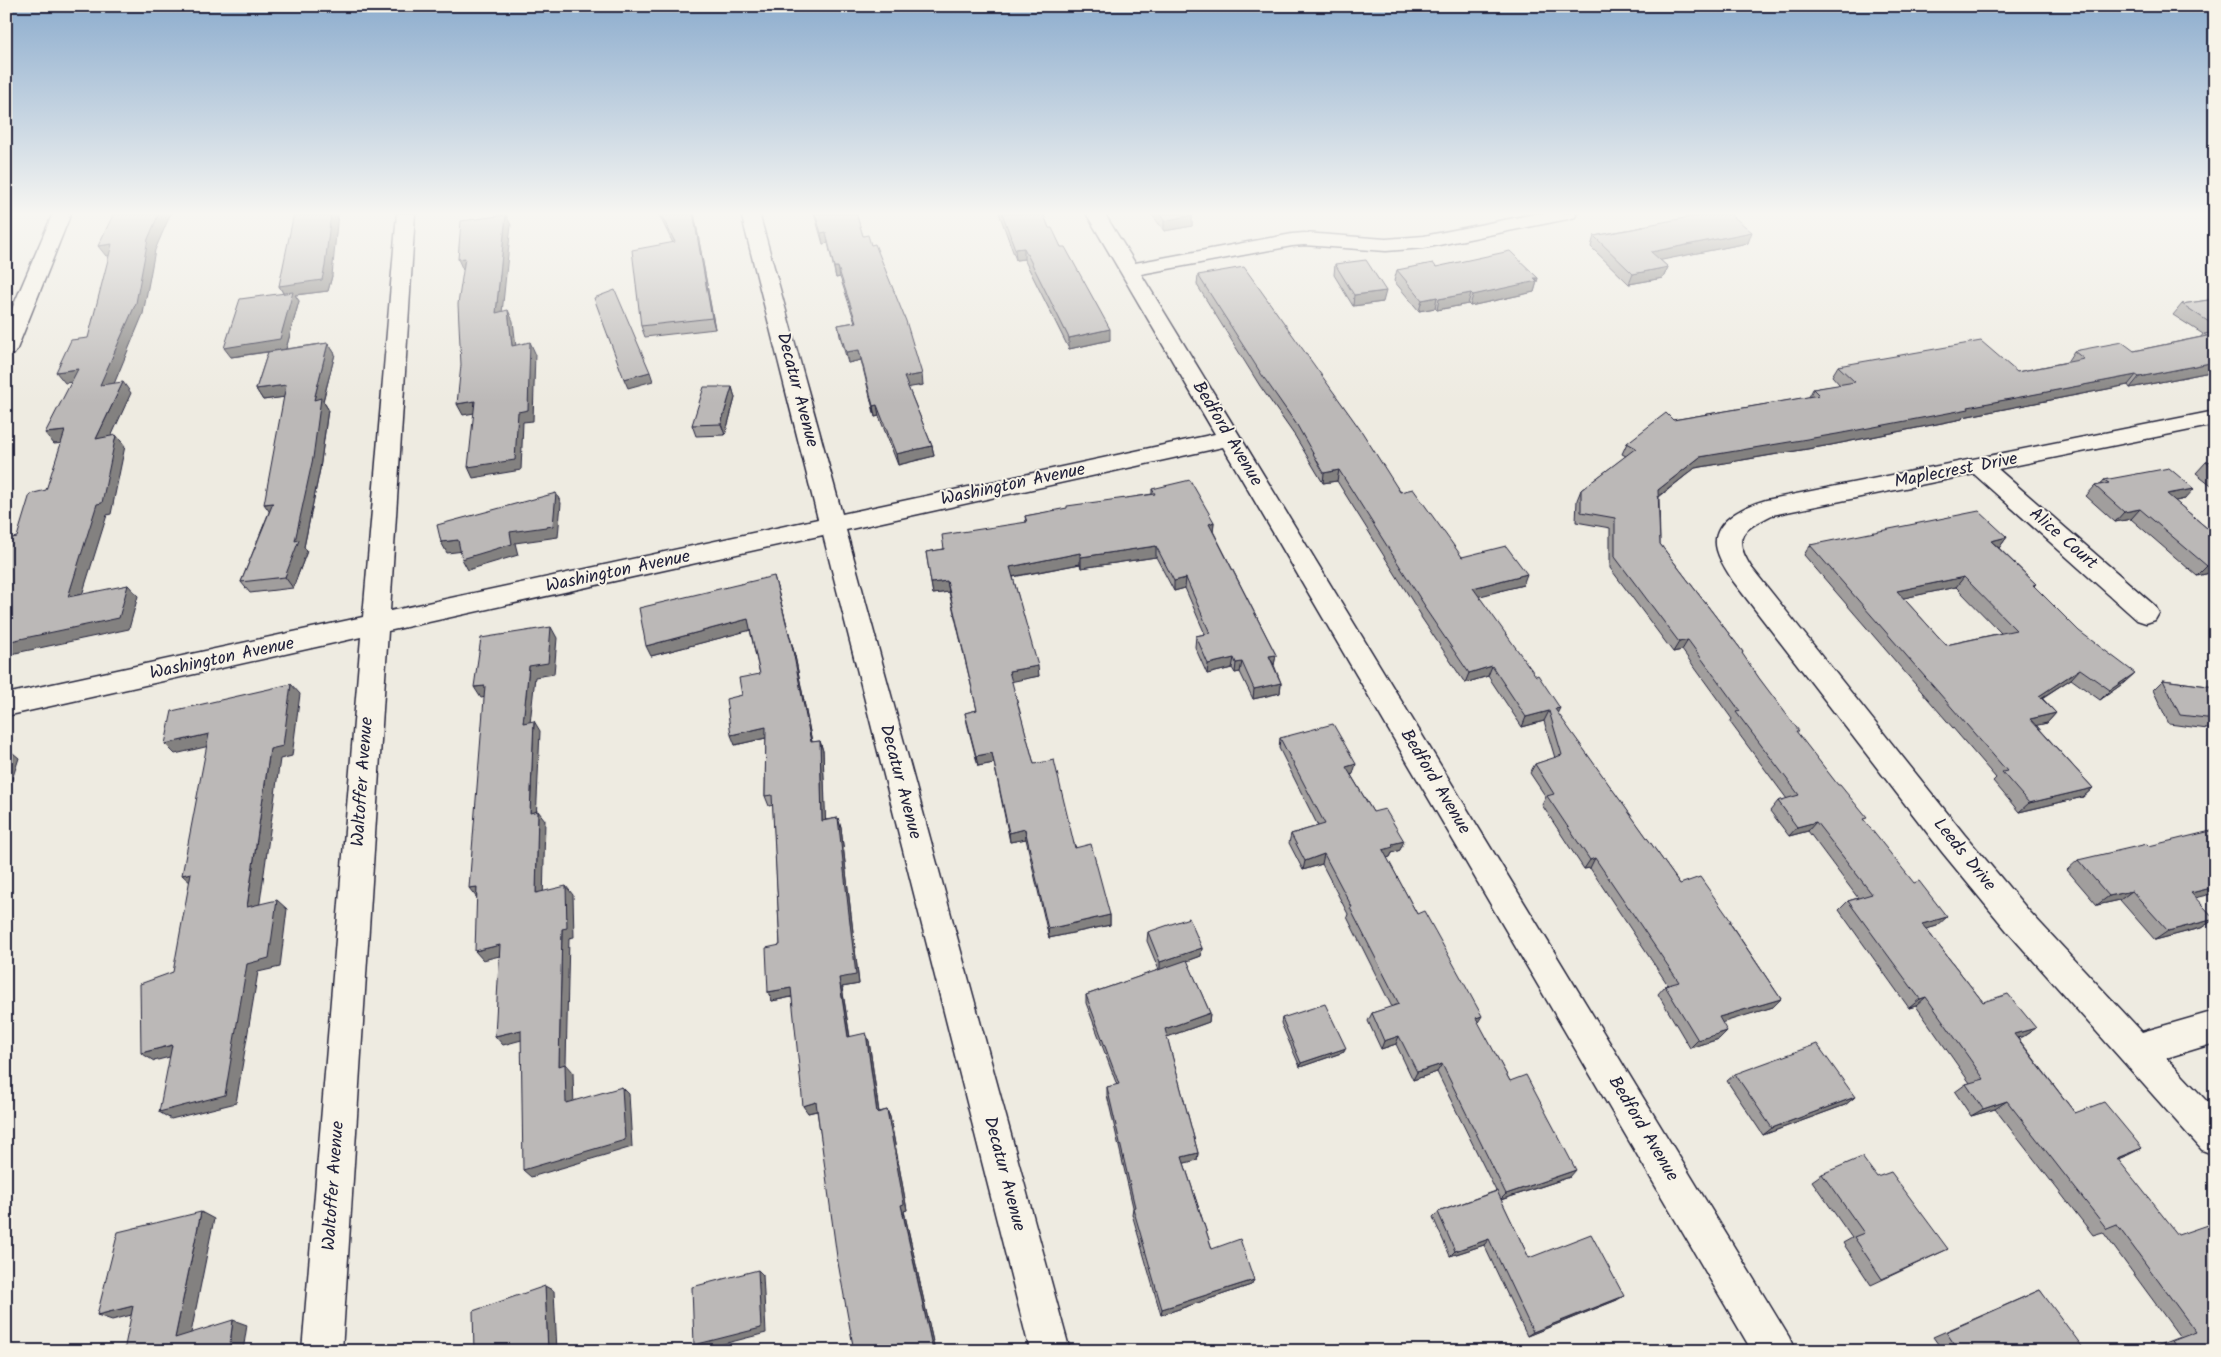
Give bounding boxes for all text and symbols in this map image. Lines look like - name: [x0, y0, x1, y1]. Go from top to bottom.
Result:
- street label: Decatur Avenue: [768, 329, 826, 451]
- street label: Bedford Avenue: [1184, 376, 1270, 492]
- street label: Maplecrest Drive: [1892, 445, 2020, 497]
- street label: Washington Avenue: [938, 456, 1088, 514]
- street label: Alice Court: [2022, 501, 2105, 578]
- street label: Washington Avenue: [543, 543, 693, 601]
- street label: Washington Avenue: [147, 630, 297, 688]
- street label: Waltoffer Avenue: [344, 716, 382, 848]
- street label: Decatur Avenue: [871, 721, 929, 843]
- street label: Bedford Avenue: [1392, 724, 1478, 840]
- street label: Leeds Drive: [1925, 812, 2003, 898]
- street label: Bedford Avenue: [1600, 1071, 1686, 1187]
- street label: Decatur Avenue: [975, 1113, 1033, 1235]
- street label: Waltoffer Avenue: [315, 1120, 353, 1252]

